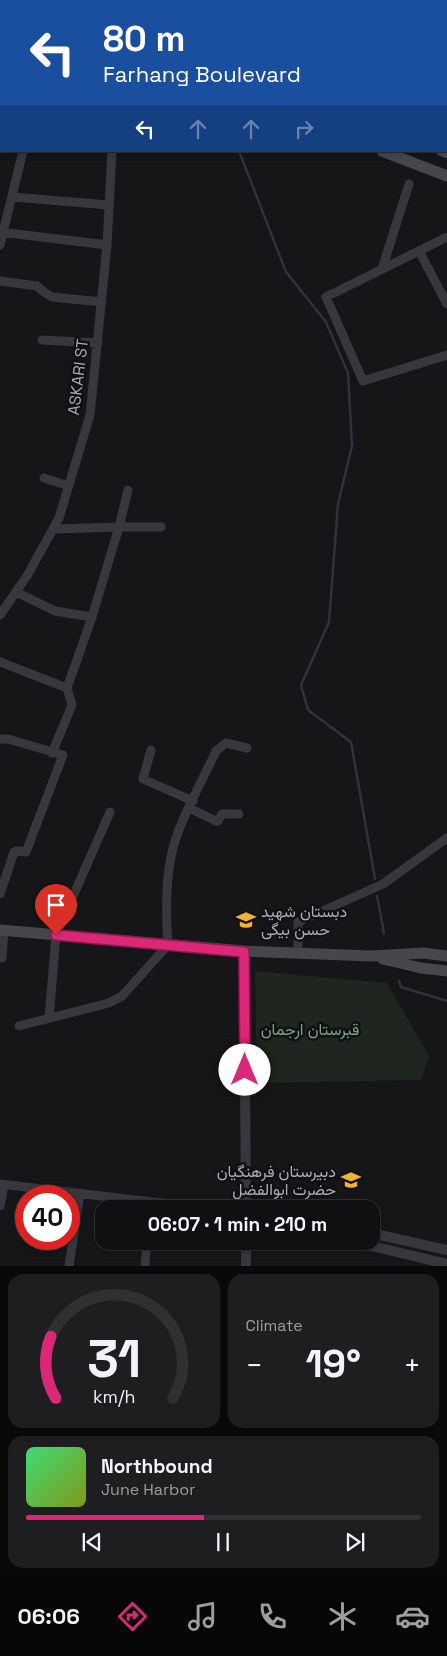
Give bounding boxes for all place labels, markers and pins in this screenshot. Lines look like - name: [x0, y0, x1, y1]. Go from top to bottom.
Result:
- pin: [35, 884, 77, 935]
- place label: دبستان شهید حسن بیگی: [261, 901, 347, 940]
- school or university icon: دبستان شهید حسن بیگی: [235, 909, 257, 931]
- place label: دبیرستان فرهنگیان حضرت ابوالفضل: [217, 1161, 336, 1200]
- school or university icon: دبیرستان فرهنگیان حضرت ابوالفضل: [340, 1169, 362, 1191]

